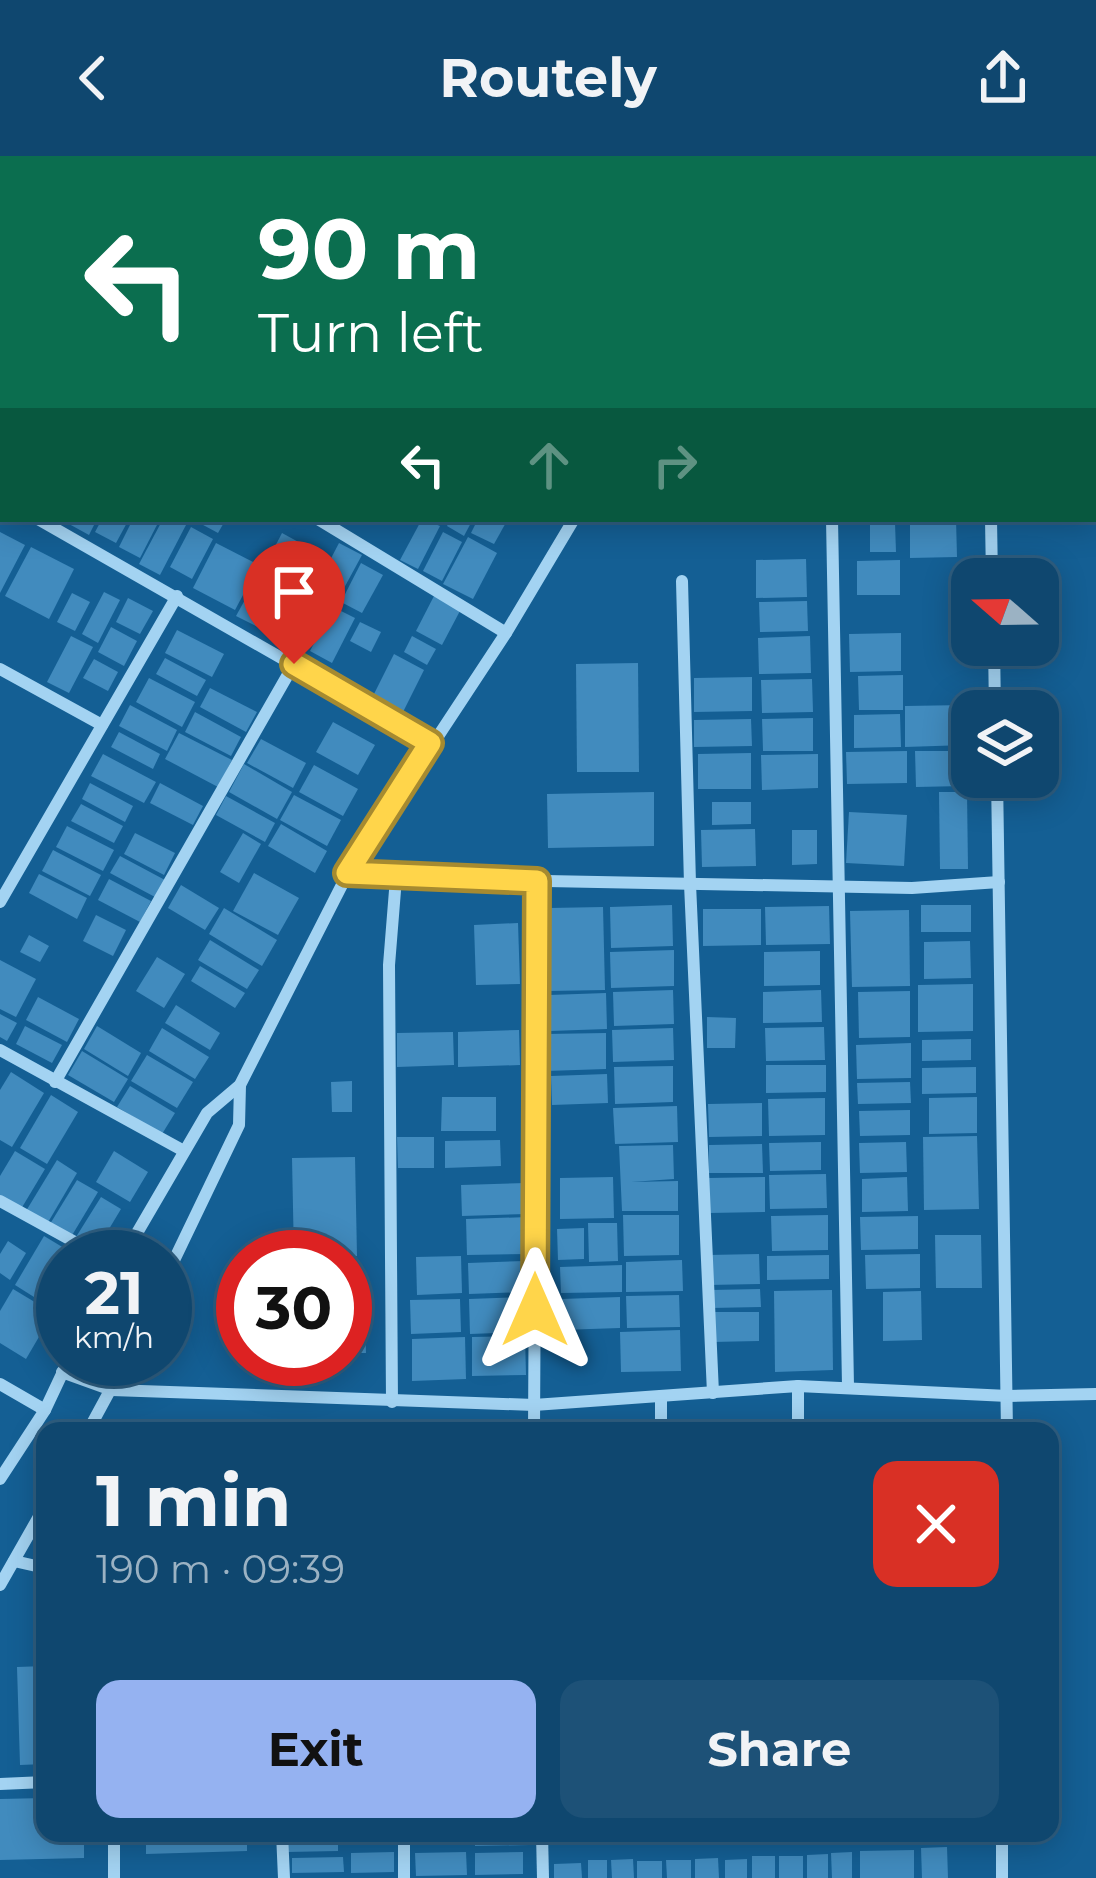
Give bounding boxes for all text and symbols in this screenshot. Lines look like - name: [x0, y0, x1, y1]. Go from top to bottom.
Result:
- icon: back: [60, 45, 126, 111]
- text: Routely: [439, 45, 657, 111]
- icon: share: [970, 45, 1036, 111]
- text: 90 m: [258, 198, 480, 300]
- icon: left: [60, 204, 216, 360]
- text: Turn left: [258, 300, 484, 366]
- icon: left: [390, 432, 456, 498]
- icon: ahead: [516, 432, 582, 498]
- icon: right: [642, 432, 708, 498]
- pin: [243, 541, 345, 664]
- north arrow: [951, 558, 1059, 666]
- map controls: [951, 558, 1059, 798]
- icon: arrive: [261, 559, 327, 625]
- button: layers: [951, 690, 1059, 798]
- speed limit sign: 30: [216, 1230, 372, 1386]
- position arrow: [472, 1247, 598, 1373]
- text: 21: [85, 1256, 143, 1329]
- text: km/h: [74, 1319, 154, 1356]
- text: 1 min: [96, 1456, 292, 1544]
- button: close: [873, 1461, 999, 1587]
- text: 190 m · 09:39: [96, 1545, 345, 1593]
- button: Exit: [96, 1680, 536, 1818]
- button: Share: [560, 1680, 999, 1818]

